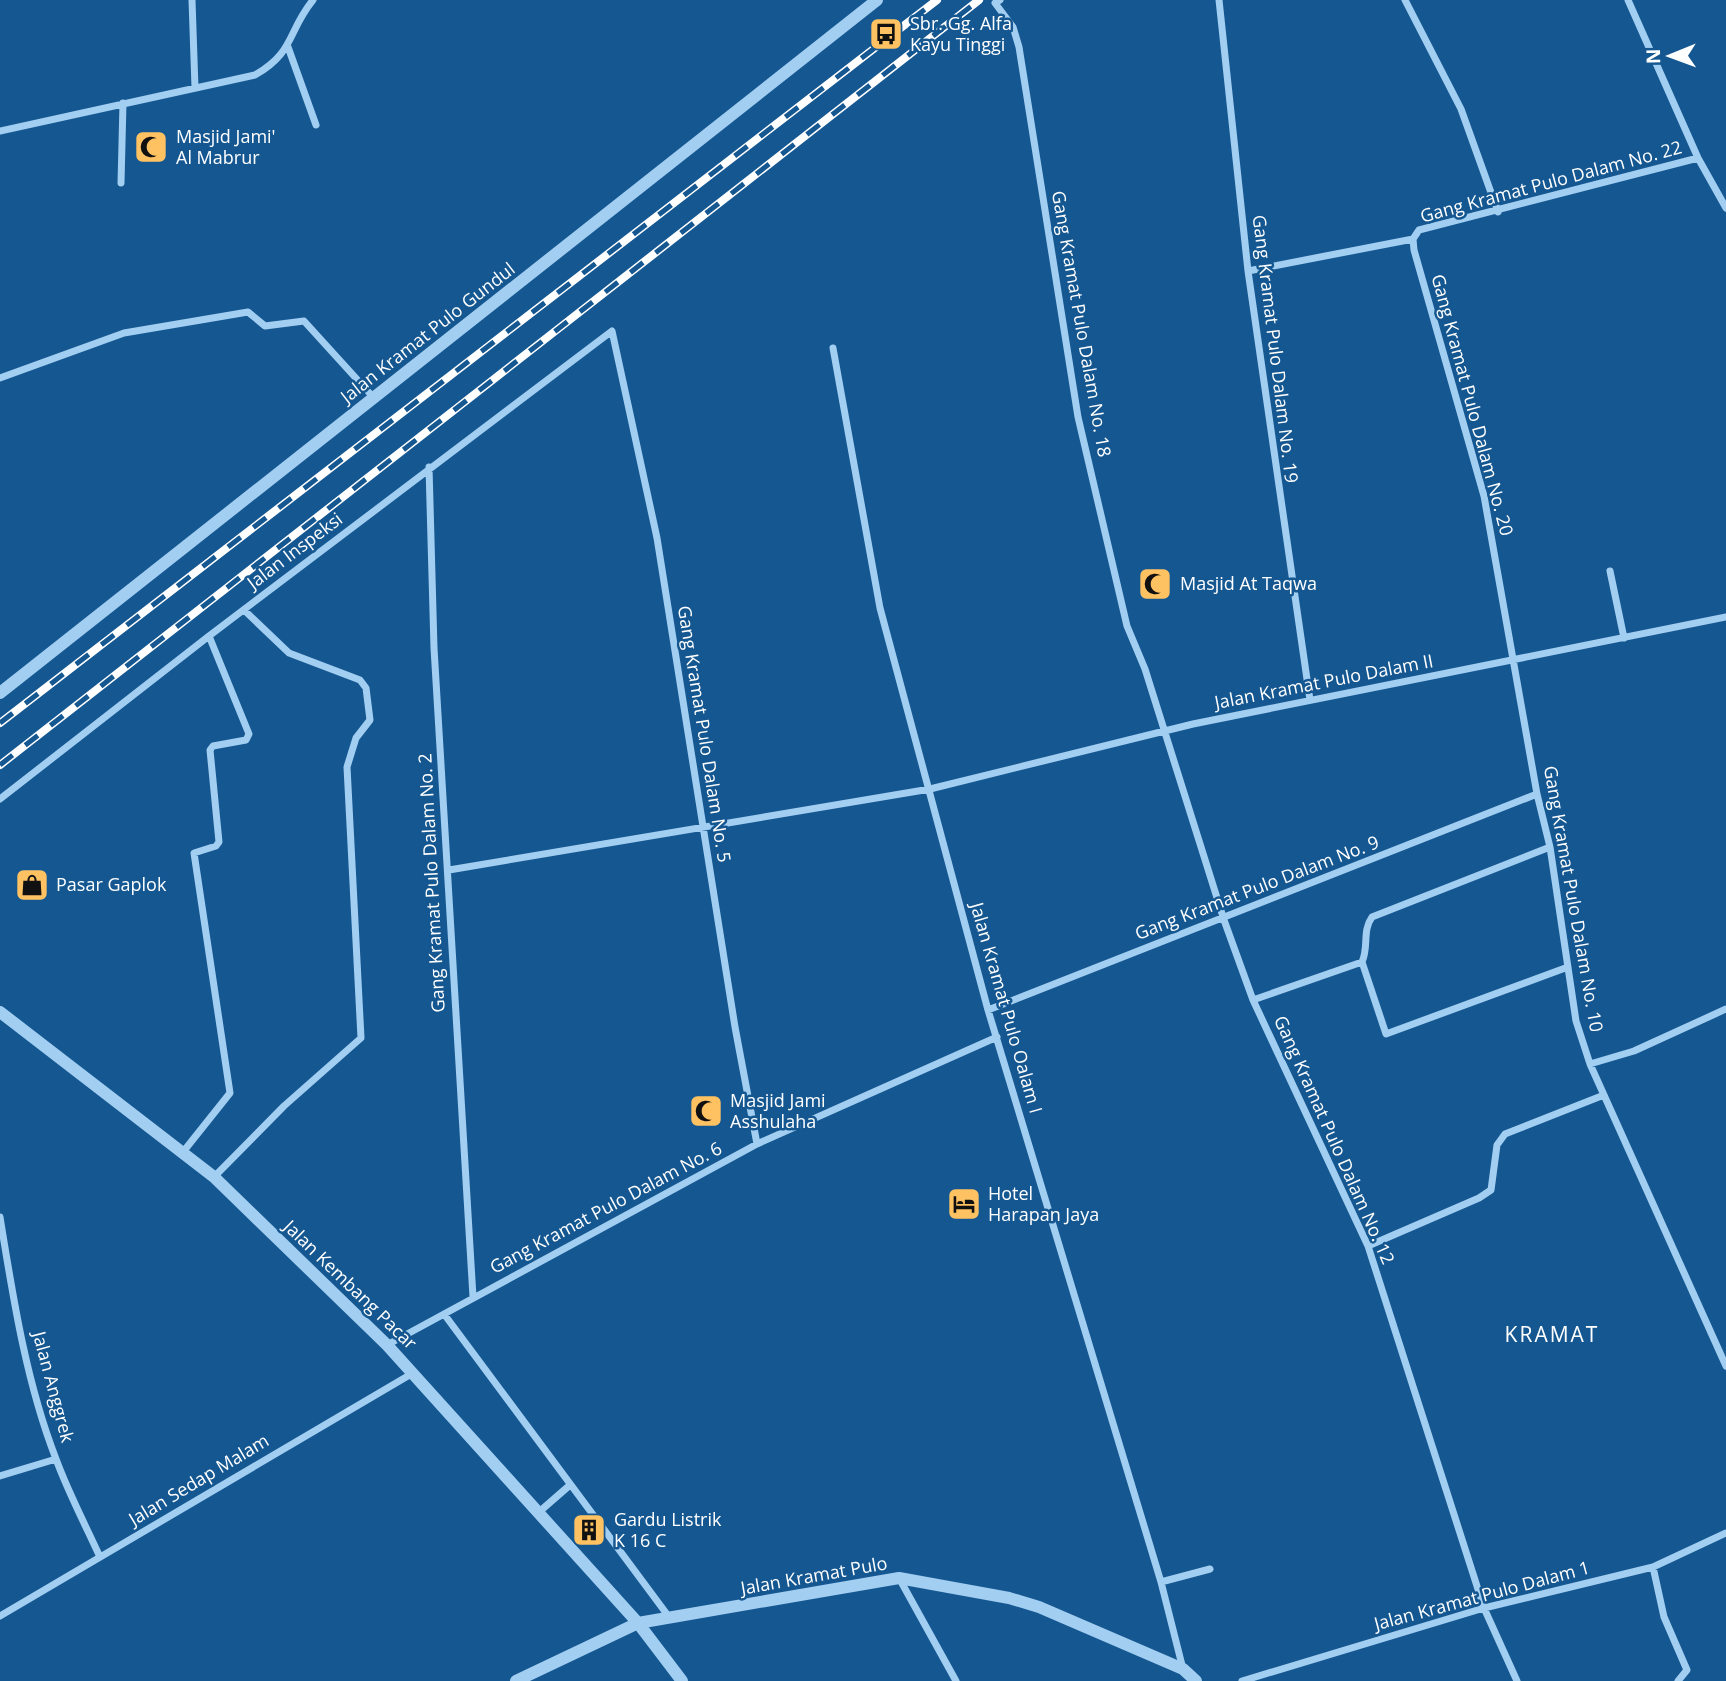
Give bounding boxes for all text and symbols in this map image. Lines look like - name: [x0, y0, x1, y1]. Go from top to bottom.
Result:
- place label: Sbr. Gg. Alfa Kayu Tinggi: [910, 11, 1012, 56]
- bus stop icon: Sbr. Gg. Alfa Kayu Tinggi: [867, 15, 905, 53]
- north arrow: [1635, 21, 1705, 91]
- text: N: [1640, 48, 1666, 64]
- place label: Masjid Jami' Al Mabrur: [176, 124, 276, 169]
- mosque icon: Masjid Jami' Al Mabrur: [132, 128, 170, 166]
- street label: Gang Kramat Pulo Dalam No. 22: [1417, 135, 1684, 228]
- street label: Gang Kramat Pulo Dalam No. 18: [1047, 189, 1117, 459]
- street label: Gang Kramat Pulo Dalam No. 19: [1248, 213, 1304, 484]
- street label: Jalan Kramat Pulo Gundul: [334, 257, 519, 409]
- street label: Gang Kramat Pulo Dalam No. 20: [1426, 271, 1519, 538]
- street label: Jalan Inspeksi: [240, 506, 347, 595]
- mosque icon: Masjid At Taqwa: [1136, 565, 1174, 603]
- place label: Masjid At Taqwa: [1180, 571, 1317, 595]
- street label: Gang Kramat Pulo Dalam No. 5: [673, 604, 737, 864]
- street label: Jalan Kramat Pulo Dalam II: [1211, 648, 1435, 714]
- street label: Gang Kramat Pulo Dalam No. 2: [412, 753, 450, 1013]
- street label: Gang Kramat Pulo Dalam No. 10: [1539, 764, 1609, 1034]
- street label: Gang Kramat Pulo Dalam No. 9: [1131, 829, 1382, 945]
- shop icon: Pasar Gaplok: [13, 866, 51, 904]
- place label: Pasar Gaplok: [56, 872, 167, 896]
- street label: Jalan Kramat Pulo Oalam I: [965, 898, 1049, 1116]
- street label: Gang Kramat Pulo Dalam No. 12: [1269, 1011, 1401, 1268]
- place label: Masjid Jami Asshulaha: [730, 1088, 826, 1133]
- mosque icon: Masjid Jami Asshulaha: [687, 1092, 725, 1130]
- street label: Gang Kramat Pulo Dalam No. 6: [485, 1136, 726, 1279]
- place label: Hotel Harapan Jaya: [988, 1181, 1099, 1226]
- hotel icon: Hotel Harapan Jaya: [945, 1185, 983, 1223]
- street label: Jalan Kembang Pacar: [278, 1213, 423, 1355]
- district label: KRAMAT: [1505, 1320, 1599, 1348]
- street label: Jalan Anggrek: [27, 1327, 80, 1445]
- street label: Jalan Sedap Malam: [122, 1428, 273, 1531]
- place label: Gardu Listrik K 16 C: [614, 1507, 722, 1552]
- building icon: Gardu Listrik K 16 C: [570, 1511, 608, 1549]
- street label: Jalan Kramat Pulo: [737, 1550, 889, 1600]
- street label: Jalan Kramat Pulo Dalam 1: [1369, 1555, 1592, 1636]

